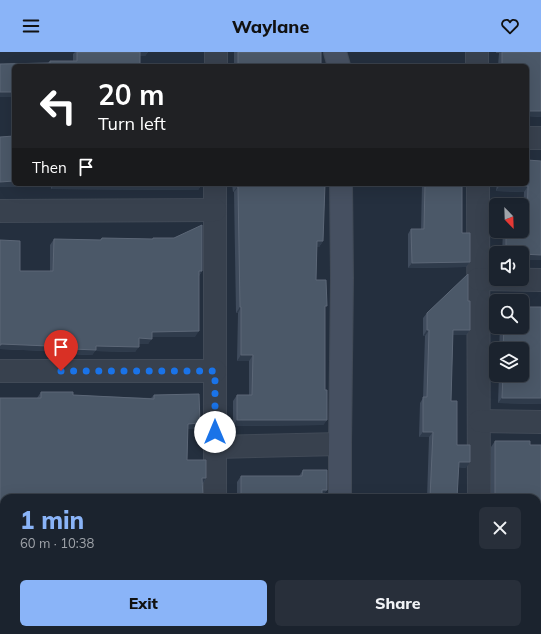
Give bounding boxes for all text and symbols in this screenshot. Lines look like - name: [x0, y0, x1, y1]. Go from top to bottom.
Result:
- icon: menu: [20, 15, 42, 37]
- text: Waylane: [232, 15, 309, 38]
- icon: heart: [499, 15, 521, 37]
- text: 20 m: [98, 77, 164, 112]
- icon: left: [32, 80, 84, 132]
- text: Turn left: [98, 112, 166, 135]
- icon: arrive: [75, 156, 97, 178]
- text: Then: [32, 158, 67, 177]
- north arrow: [489, 198, 529, 238]
- map controls: [489, 198, 529, 382]
- button: sound: [489, 246, 529, 286]
- button: search: [489, 294, 529, 334]
- pin: [44, 330, 78, 371]
- icon: arrive: [50, 336, 72, 358]
- button: layers: [489, 342, 529, 382]
- position arrow: [194, 411, 236, 453]
- text: 1 min: [20, 505, 84, 535]
- button: close: [479, 507, 521, 549]
- text: 60 m · 10:38: [20, 535, 94, 551]
- button: Exit: [20, 580, 267, 626]
- button: Share: [275, 580, 521, 626]

